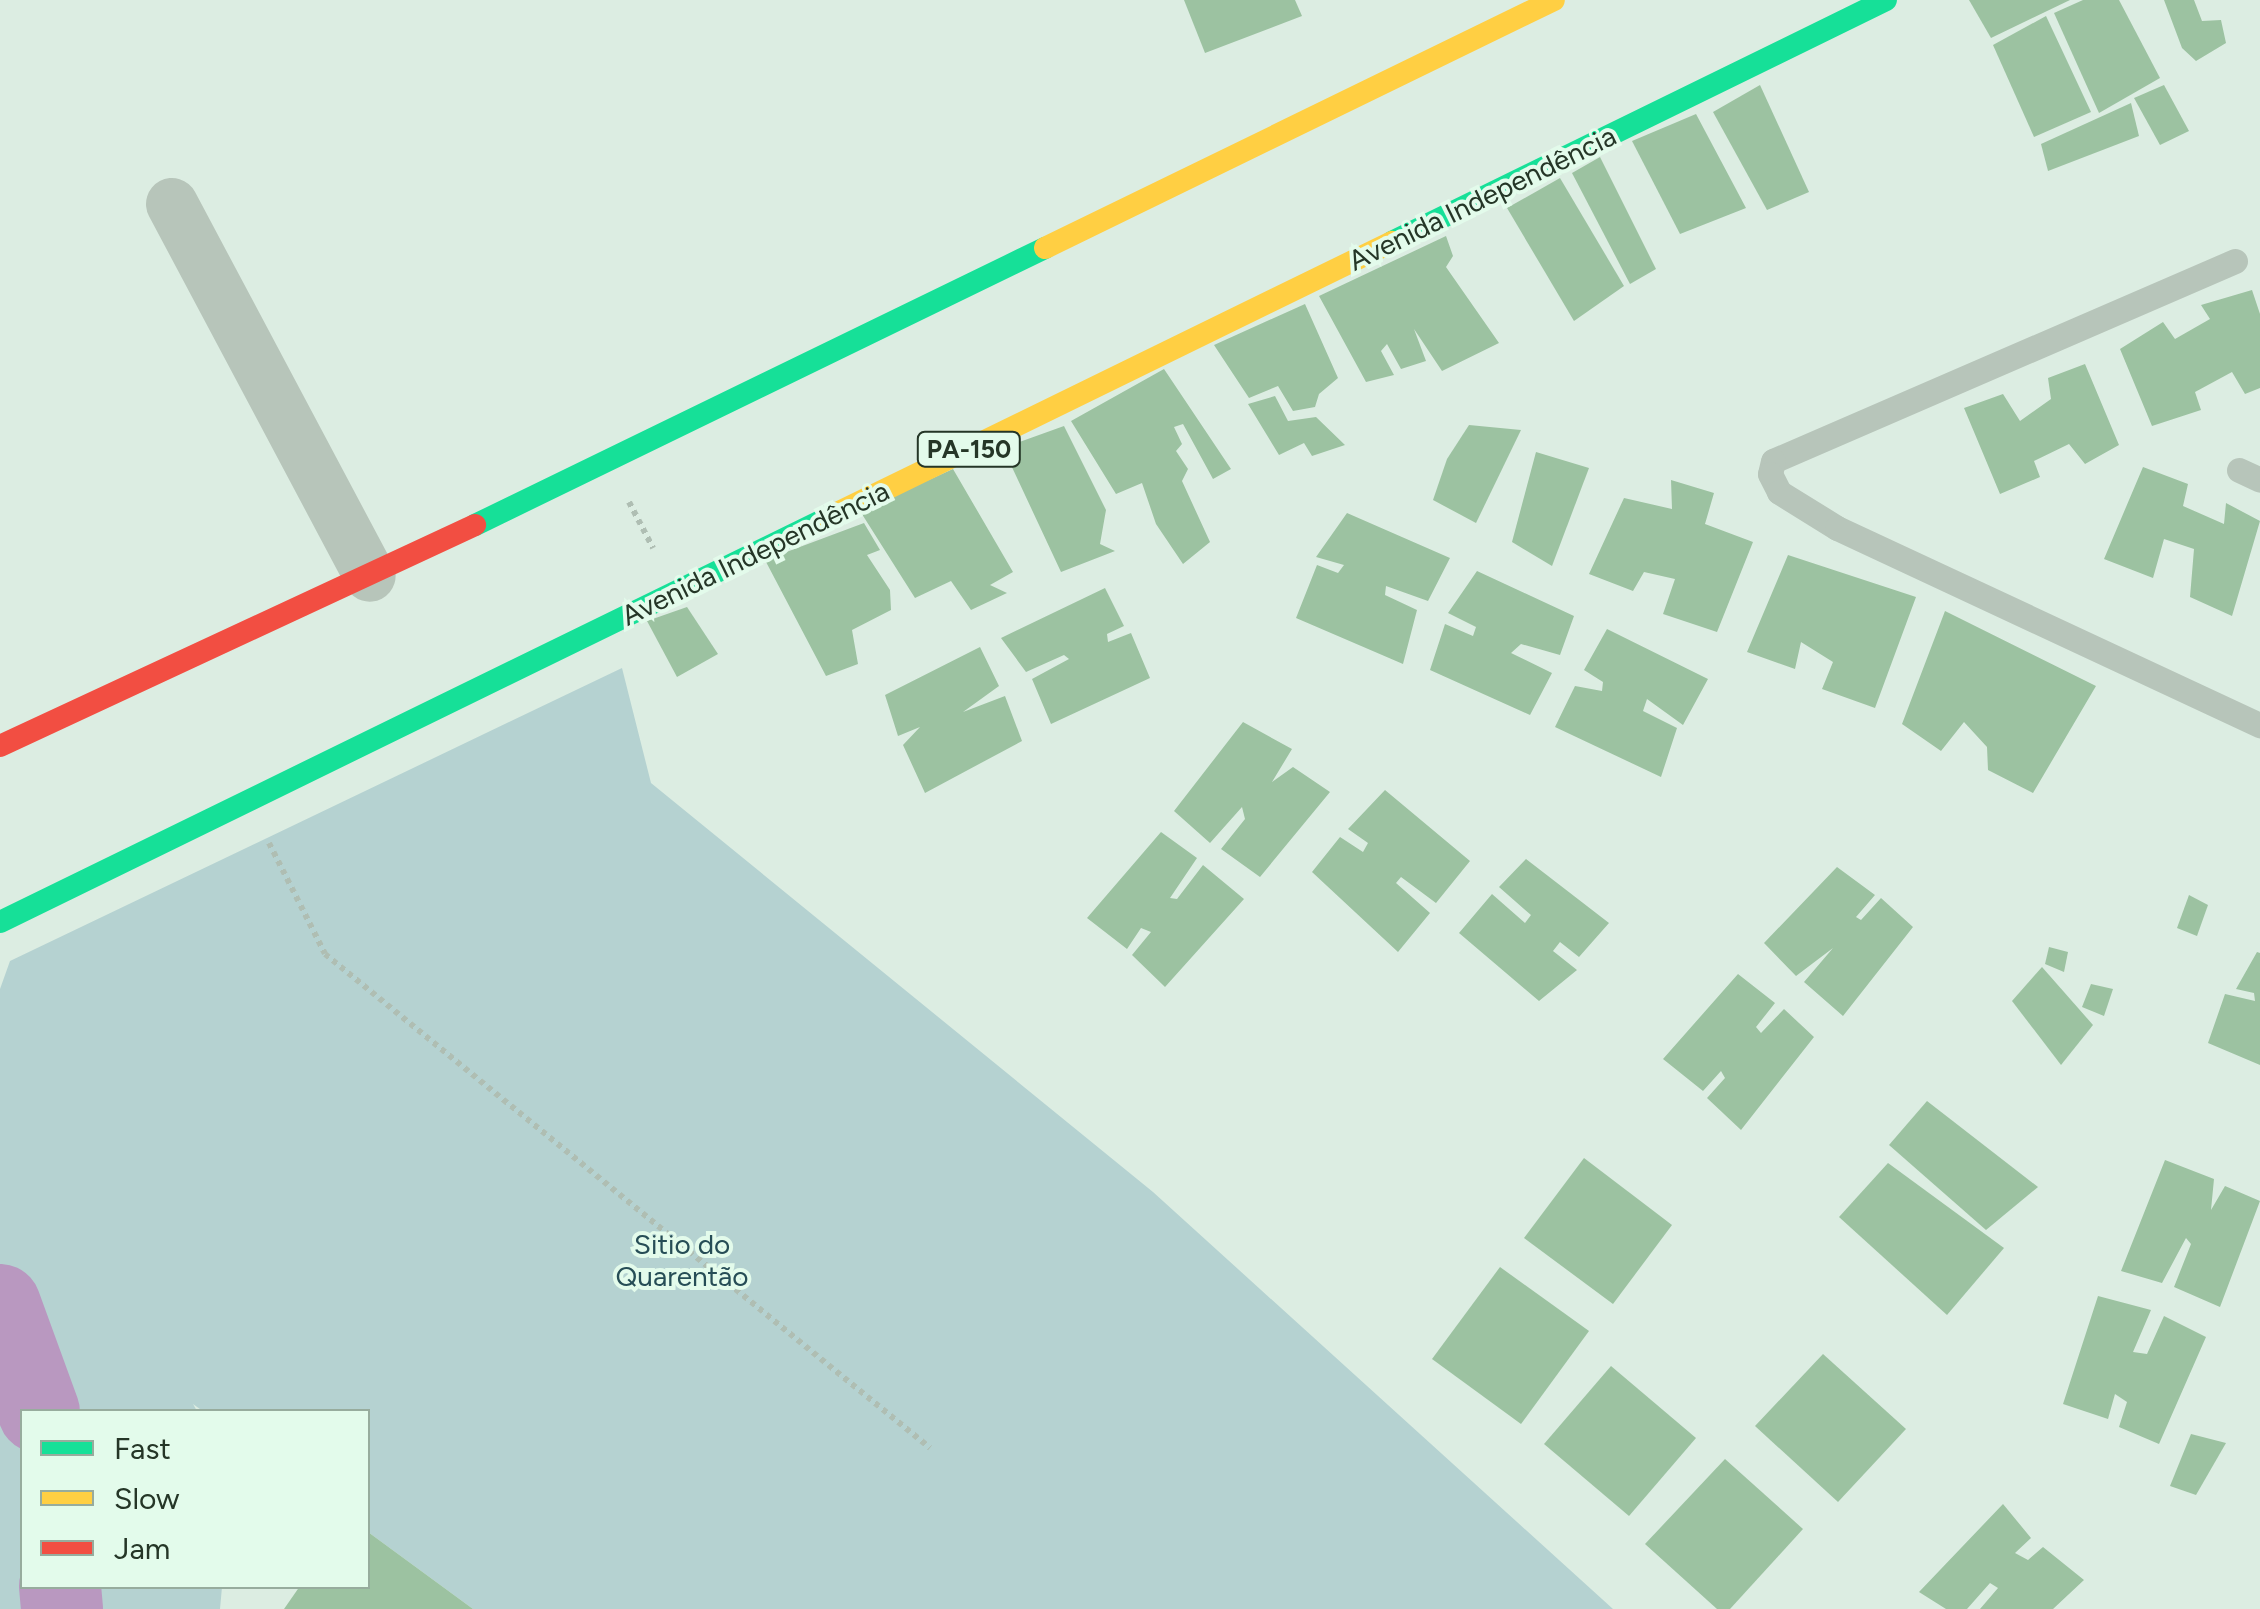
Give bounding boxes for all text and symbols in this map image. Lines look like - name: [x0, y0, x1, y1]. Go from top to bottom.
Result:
- street label: Avenida Independência: [1343, 119, 1621, 277]
- road number: PA-150: [916, 429, 1022, 469]
- street label: Avenida Independência: [616, 474, 894, 632]
- park label: Sitio do Quarentão: [615, 1227, 749, 1293]
- legend: [20, 1409, 370, 1589]
- text: Fast: [114, 1430, 171, 1467]
- text: Slow: [114, 1480, 180, 1517]
- text: Jam: [114, 1530, 170, 1567]

